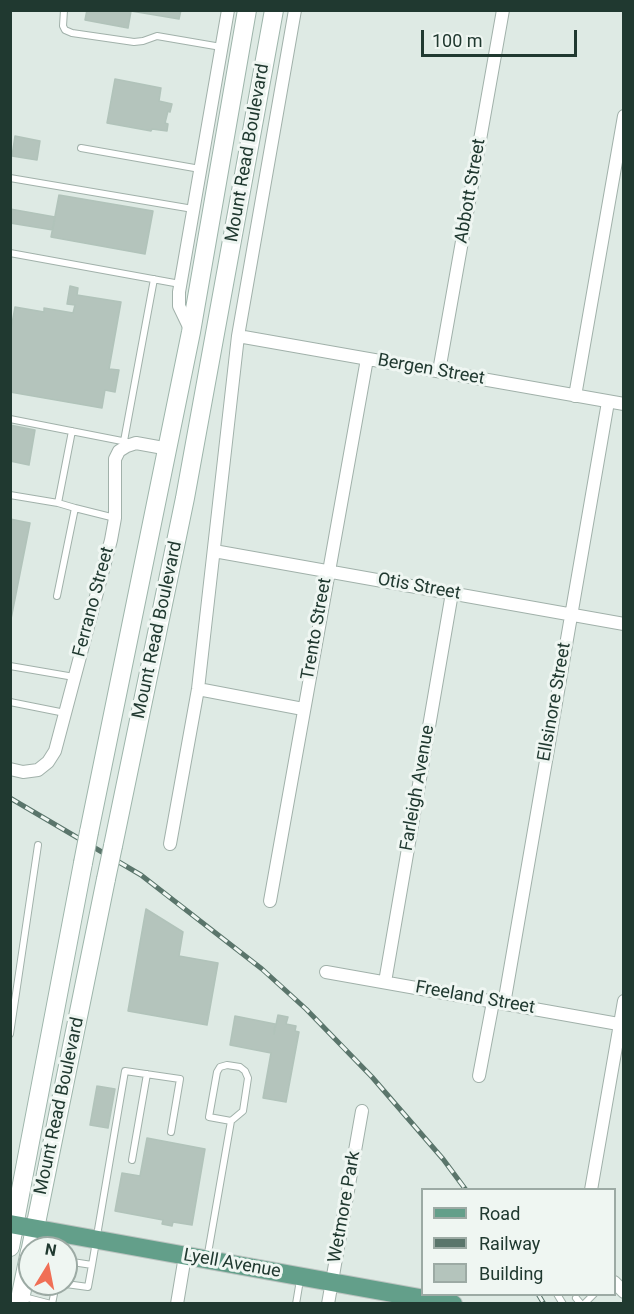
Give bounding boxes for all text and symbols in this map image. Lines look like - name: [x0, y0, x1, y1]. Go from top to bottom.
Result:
- scale bar: [424, 18, 580, 56]
- text: 100 m: [432, 30, 483, 51]
- street label: Mount Read Boulevard: [222, 62, 274, 244]
- street label: Abbott Street: [451, 137, 491, 245]
- street label: Bergen Street: [376, 350, 486, 390]
- street label: Mount Read Boulevard: [129, 539, 187, 721]
- street label: Ferrano Street: [69, 545, 119, 659]
- street label: Otis Street: [376, 569, 462, 605]
- street label: Trento Street: [297, 576, 337, 682]
- street label: Ellsinore Street: [534, 641, 576, 763]
- street label: Farleigh Avenue: [396, 723, 440, 853]
- street label: Freeland Street: [414, 977, 536, 1019]
- street label: Mount Read Boulevard: [31, 1015, 89, 1197]
- street label: Wetmore Park: [325, 1149, 365, 1265]
- legend: [421, 1188, 616, 1296]
- text: Road: [479, 1203, 520, 1224]
- text: Railway: [479, 1233, 540, 1254]
- north arrow: [18, 1236, 78, 1296]
- text: N: [44, 1239, 58, 1260]
- street label: Lyell Avenue: [182, 1245, 282, 1283]
- text: Building: [479, 1263, 543, 1284]

